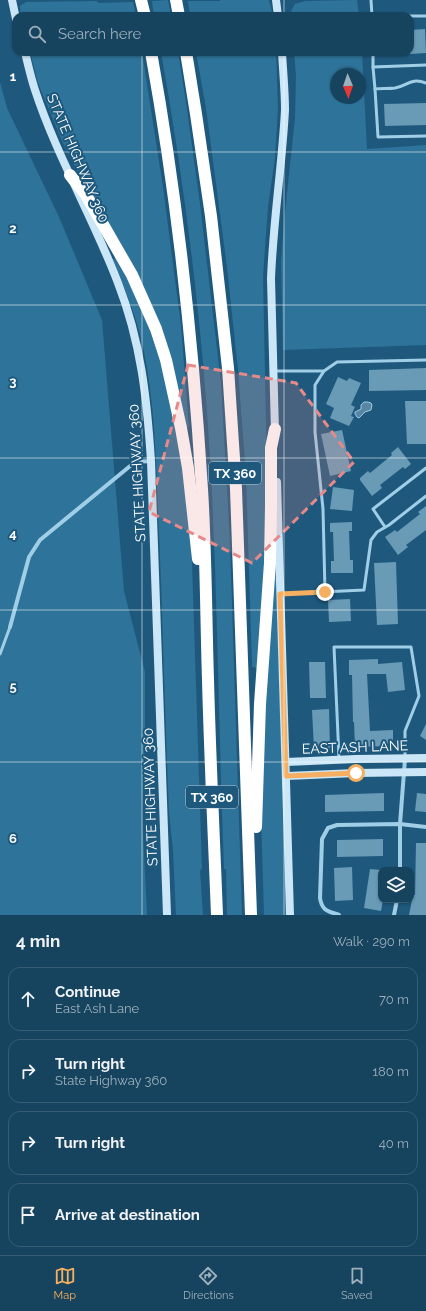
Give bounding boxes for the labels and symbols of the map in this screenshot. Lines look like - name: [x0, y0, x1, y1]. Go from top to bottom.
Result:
- north arrow: [330, 68, 366, 104]
- text: 1: [10, 69, 17, 84]
- street label: STATE HIGHWAY 360: [44, 91, 112, 225]
- text: 2: [9, 221, 17, 236]
- text: 3: [9, 374, 17, 389]
- street label: STATE HIGHWAY 360: [125, 404, 149, 542]
- road number: TX 360: [209, 462, 261, 484]
- text: 4: [9, 526, 17, 541]
- route end: [316, 583, 334, 601]
- text: 5: [9, 679, 17, 694]
- street label: STATE HIGHWAY 360: [140, 728, 160, 866]
- street label: EAST ASH LANE: [302, 737, 408, 757]
- route start: [347, 764, 365, 782]
- road number: TX 360: [186, 786, 238, 808]
- text: 6: [9, 831, 17, 846]

